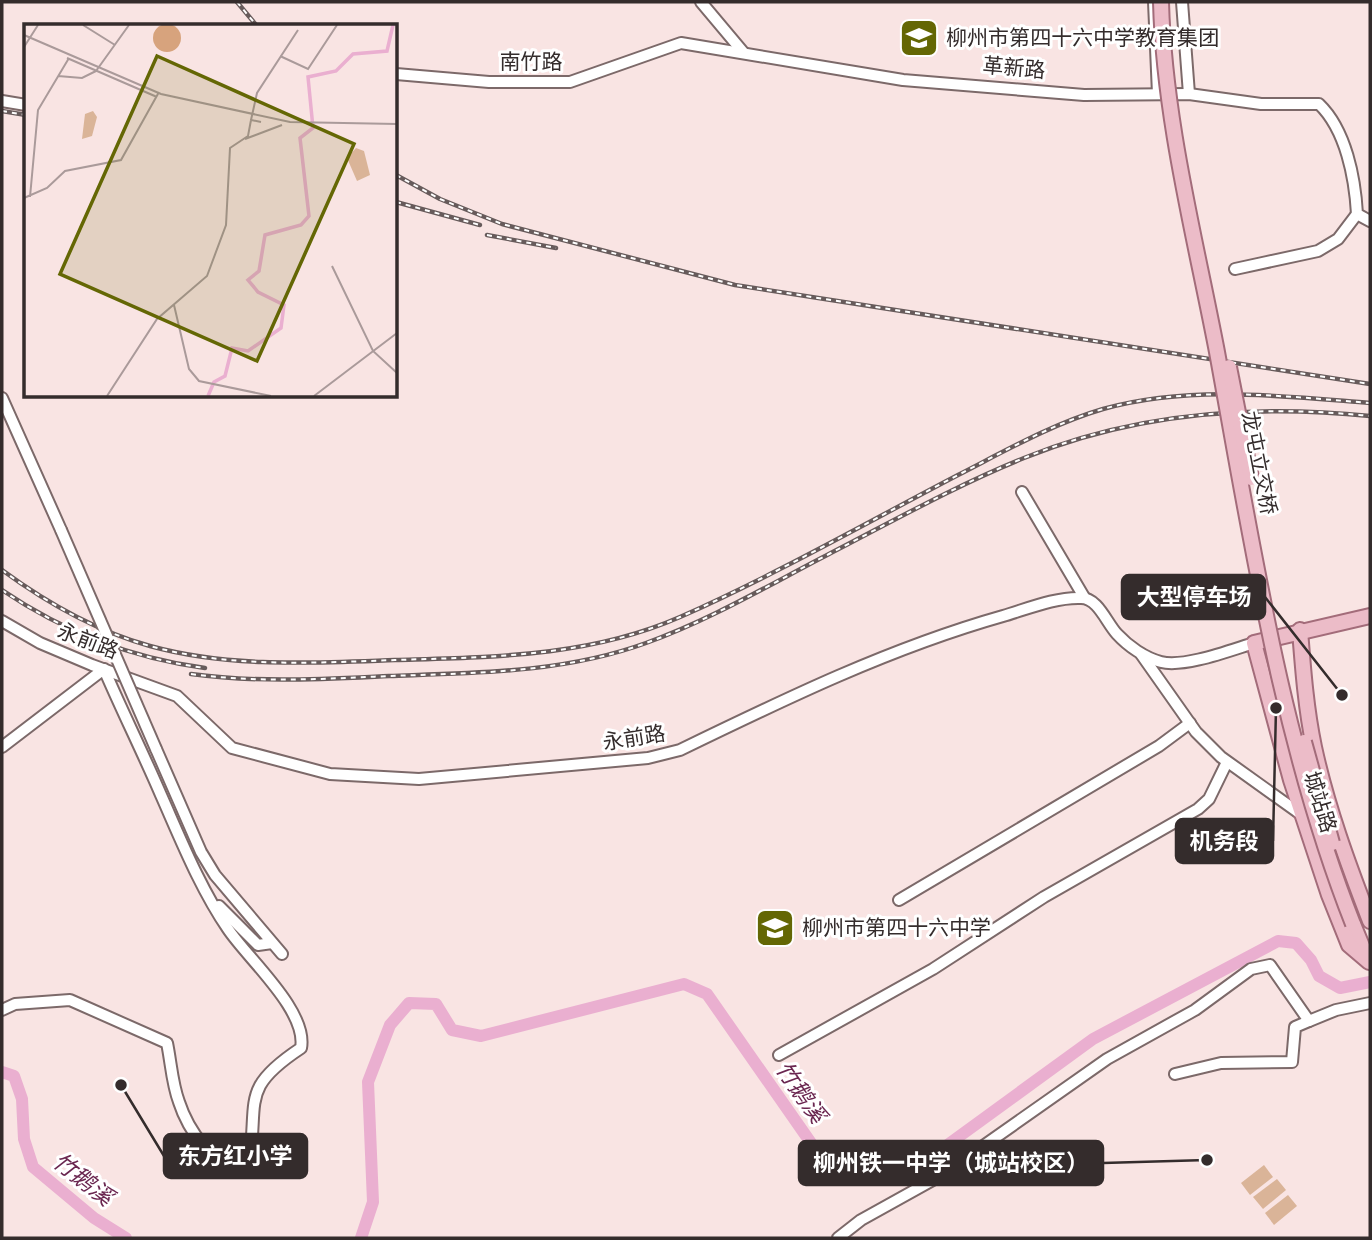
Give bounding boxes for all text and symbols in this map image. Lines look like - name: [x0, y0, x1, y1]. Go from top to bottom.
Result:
- school or university icon: 柳州市第四十六中学教育集团: [898, 17, 940, 59]
- place label: 柳州市第四十六中学教育集团: [946, 23, 1219, 51]
- inset map: [24, 24, 397, 397]
- street label: 南竹路: [500, 47, 563, 75]
- street label: 革新路: [981, 50, 1047, 84]
- street label: 龙屯立交桥: [1236, 409, 1284, 517]
- callout: 大型停车场: [1122, 575, 1265, 619]
- text: 大型停车场: [1137, 580, 1252, 612]
- street label: 永前路: [54, 616, 123, 664]
- street label: 永前路: [601, 718, 667, 756]
- street label: 城站路: [1298, 767, 1344, 836]
- callout: 机务段: [1176, 819, 1273, 863]
- text: 机务段: [1190, 824, 1259, 856]
- school or university icon: 柳州市第四十六中学: [754, 907, 796, 949]
- place label: 柳州市第四十六中学: [802, 913, 991, 941]
- water label: 竹鹅溪: [769, 1054, 836, 1131]
- callout: 东方红小学: [164, 1134, 307, 1178]
- text: 东方红小学: [178, 1139, 293, 1171]
- callout: 柳州铁一中学（城站校区）: [799, 1141, 1103, 1185]
- water label: 竹鹅溪: [47, 1144, 123, 1214]
- text: 柳州铁一中学（城站校区）: [813, 1146, 1089, 1178]

